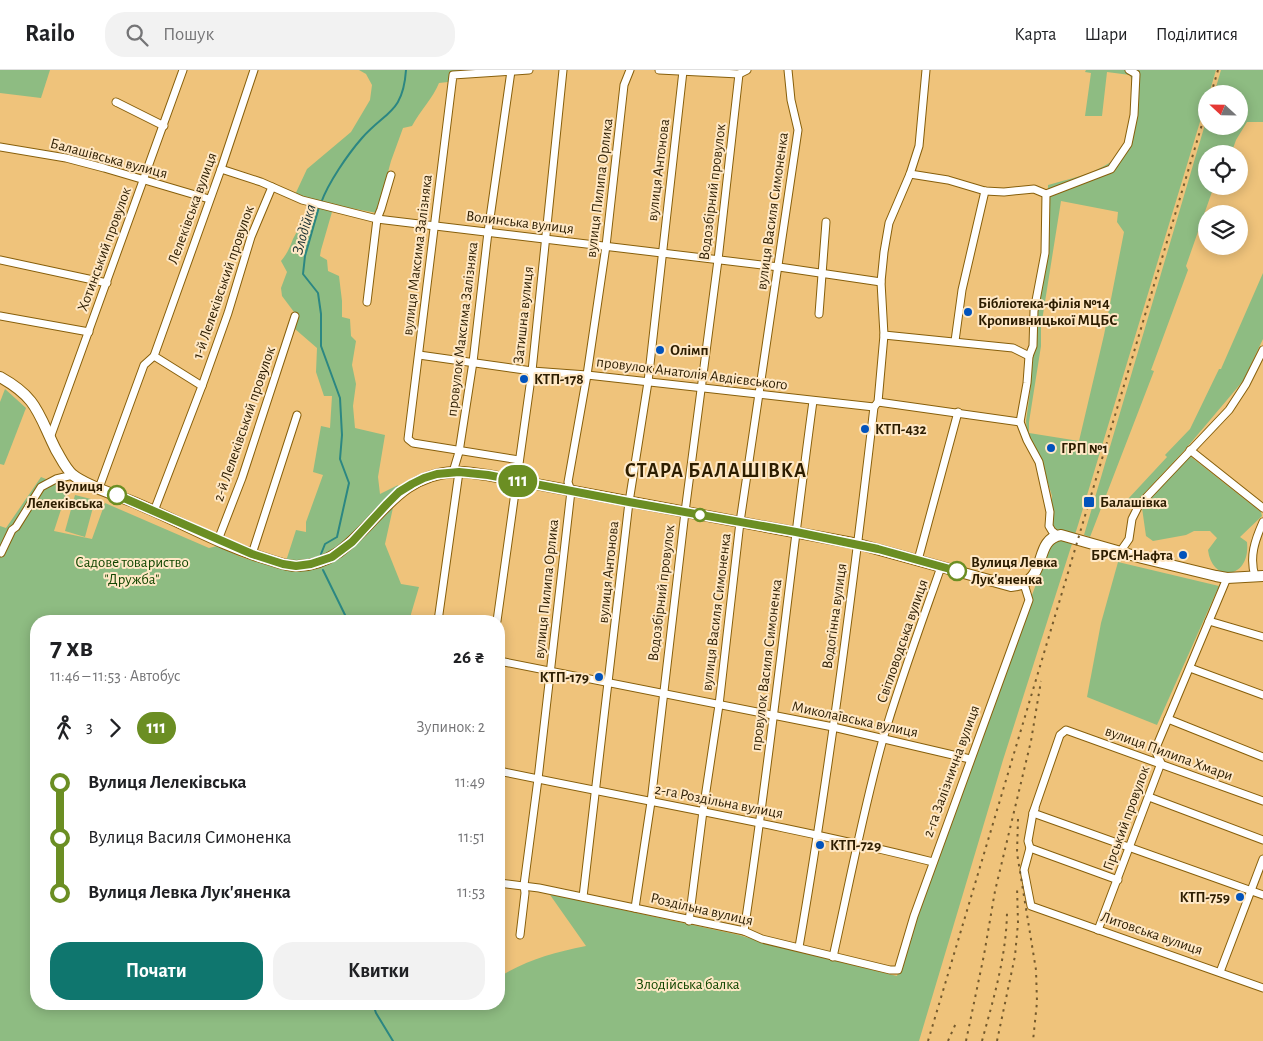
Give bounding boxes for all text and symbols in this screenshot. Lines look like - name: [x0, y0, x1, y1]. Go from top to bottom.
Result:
- search box: [105, 12, 455, 57]
- icon: search: [123, 21, 151, 49]
- text: Railo: [25, 22, 75, 46]
- text: Пошук: [163, 25, 214, 44]
- text: Карта: [1014, 26, 1056, 44]
- text: Шари: [1084, 26, 1128, 44]
- text: Поділитися: [1156, 26, 1238, 44]
- north arrow: [1198, 85, 1248, 135]
- map controls: [1198, 85, 1248, 255]
- street label: вулиця Пилипа Орлика: [584, 117, 616, 259]
- street label: вулиця Антонова: [645, 118, 672, 222]
- street label: Водозбірний провулок: [697, 123, 728, 261]
- street label: вулиця Василя Симоненка: [754, 131, 791, 291]
- street label: Балашівська вулиця: [49, 136, 169, 181]
- button: locate: [1198, 145, 1248, 195]
- street label: Лелеківська вулиця: [165, 150, 220, 266]
- street label: вулиця Максима Залізняка: [400, 174, 435, 336]
- street label: Хотинський провулок: [75, 185, 134, 313]
- water label: Злодійка: [289, 202, 319, 256]
- street label: 1-й Лелеківський провулок: [190, 204, 257, 361]
- button: layers: [1198, 205, 1248, 255]
- street label: Волинська вулиця: [465, 208, 575, 237]
- street label: провулок Максима Залізняка: [444, 241, 481, 417]
- street label: Затишна вулиця: [511, 266, 536, 365]
- place label: Бібліотека-філія №14 Кропивницької МЦБС: [978, 296, 1118, 328]
- marker: Бібліотека-філія №14 Кропивницької МЦБС: [962, 306, 974, 318]
- place label: Олімп: [670, 343, 709, 358]
- marker: Олімп: [654, 344, 666, 356]
- street label: 2-й Лелеківський провулок: [211, 345, 278, 503]
- street label: провулок Анатолія Авдієвського: [595, 354, 788, 393]
- place label: КТП-178: [534, 372, 584, 387]
- marker: КТП-178: [518, 373, 530, 385]
- place label: КТП-432: [875, 422, 926, 437]
- marker: КТП-432: [859, 423, 871, 435]
- place label: ГРП №1: [1061, 441, 1108, 456]
- marker: ГРП №1: [1045, 442, 1057, 454]
- district label: СТАРА БАЛАШІВКА: [625, 461, 807, 481]
- line badge: 111: [489, 465, 547, 497]
- text: 111: [508, 472, 528, 490]
- place label: Вулиця Лелеківська: [27, 479, 103, 511]
- marker: Вулиця Лелеківська: [107, 485, 127, 505]
- marker: Балашівка: [1082, 495, 1096, 509]
- place label: Балашівка: [1100, 495, 1167, 510]
- unlabelled marker: [693, 508, 707, 522]
- street label: вулиця Пилипа Орлика: [532, 518, 561, 660]
- street label: вулиця Антонова: [596, 520, 621, 624]
- street label: Водозбірний провулок: [646, 524, 677, 662]
- street label: вулиця Василя Симоненка: [699, 532, 734, 692]
- place label: БРСМ-Нафта: [1091, 548, 1173, 563]
- marker: БРСМ-Нафта: [1177, 549, 1189, 561]
- park label: Садове товариство "Дружба": [75, 555, 189, 587]
- place label: Вулиця Левка Лук'яненка: [971, 555, 1058, 587]
- marker: Вулиця Левка Лук'яненка: [947, 561, 967, 581]
- street label: Водогінна вулиця: [820, 562, 849, 670]
- street label: Світловодська вулиця: [874, 577, 931, 705]
- street label: провулок Василя Симоненка: [749, 578, 785, 752]
- text: 7 хв: [50, 634, 93, 662]
- text: 26 ₴: [453, 648, 485, 667]
- text: 11:46 – 11:53 · Автобус: [50, 668, 181, 684]
- place label: КТП-179: [539, 670, 589, 685]
- marker: КТП-179: [593, 671, 605, 683]
- street label: Миколаївська вулиця: [790, 699, 919, 740]
- street label: 2-га Залізнична вулиця: [921, 703, 982, 839]
- icon: walk: [50, 714, 78, 742]
- icon: forward: [101, 714, 129, 742]
- text: 3: [86, 719, 93, 735]
- text: 111: [147, 719, 166, 737]
- text: Зупинок: 2: [416, 719, 485, 735]
- street label: вулиця Пилипа Хмари: [1103, 723, 1235, 784]
- street label: Гірський провулок: [1101, 764, 1152, 873]
- text: Вулиця Лелеківська: [88, 773, 247, 792]
- text: 11:49: [455, 774, 485, 790]
- street label: 2-га Роздільна вулиця: [653, 782, 784, 821]
- text: Вулиця Василя Симоненка: [88, 828, 291, 847]
- text: 11:51: [458, 829, 485, 845]
- place label: КТП-729: [830, 838, 881, 853]
- marker: КТП-729: [814, 839, 826, 851]
- text: Вулиця Левка Лук'яненка: [88, 883, 291, 902]
- text: 11:53: [457, 884, 485, 900]
- street label: Роздільна вулиця: [649, 890, 755, 929]
- place label: КТП-759: [1179, 890, 1230, 905]
- marker: КТП-759: [1234, 891, 1246, 903]
- street label: Литовська вулиця: [1099, 909, 1205, 958]
- button: Почати: [50, 942, 263, 1000]
- button: Квитки: [273, 942, 485, 1000]
- park label: Злодійська балка: [636, 977, 740, 992]

